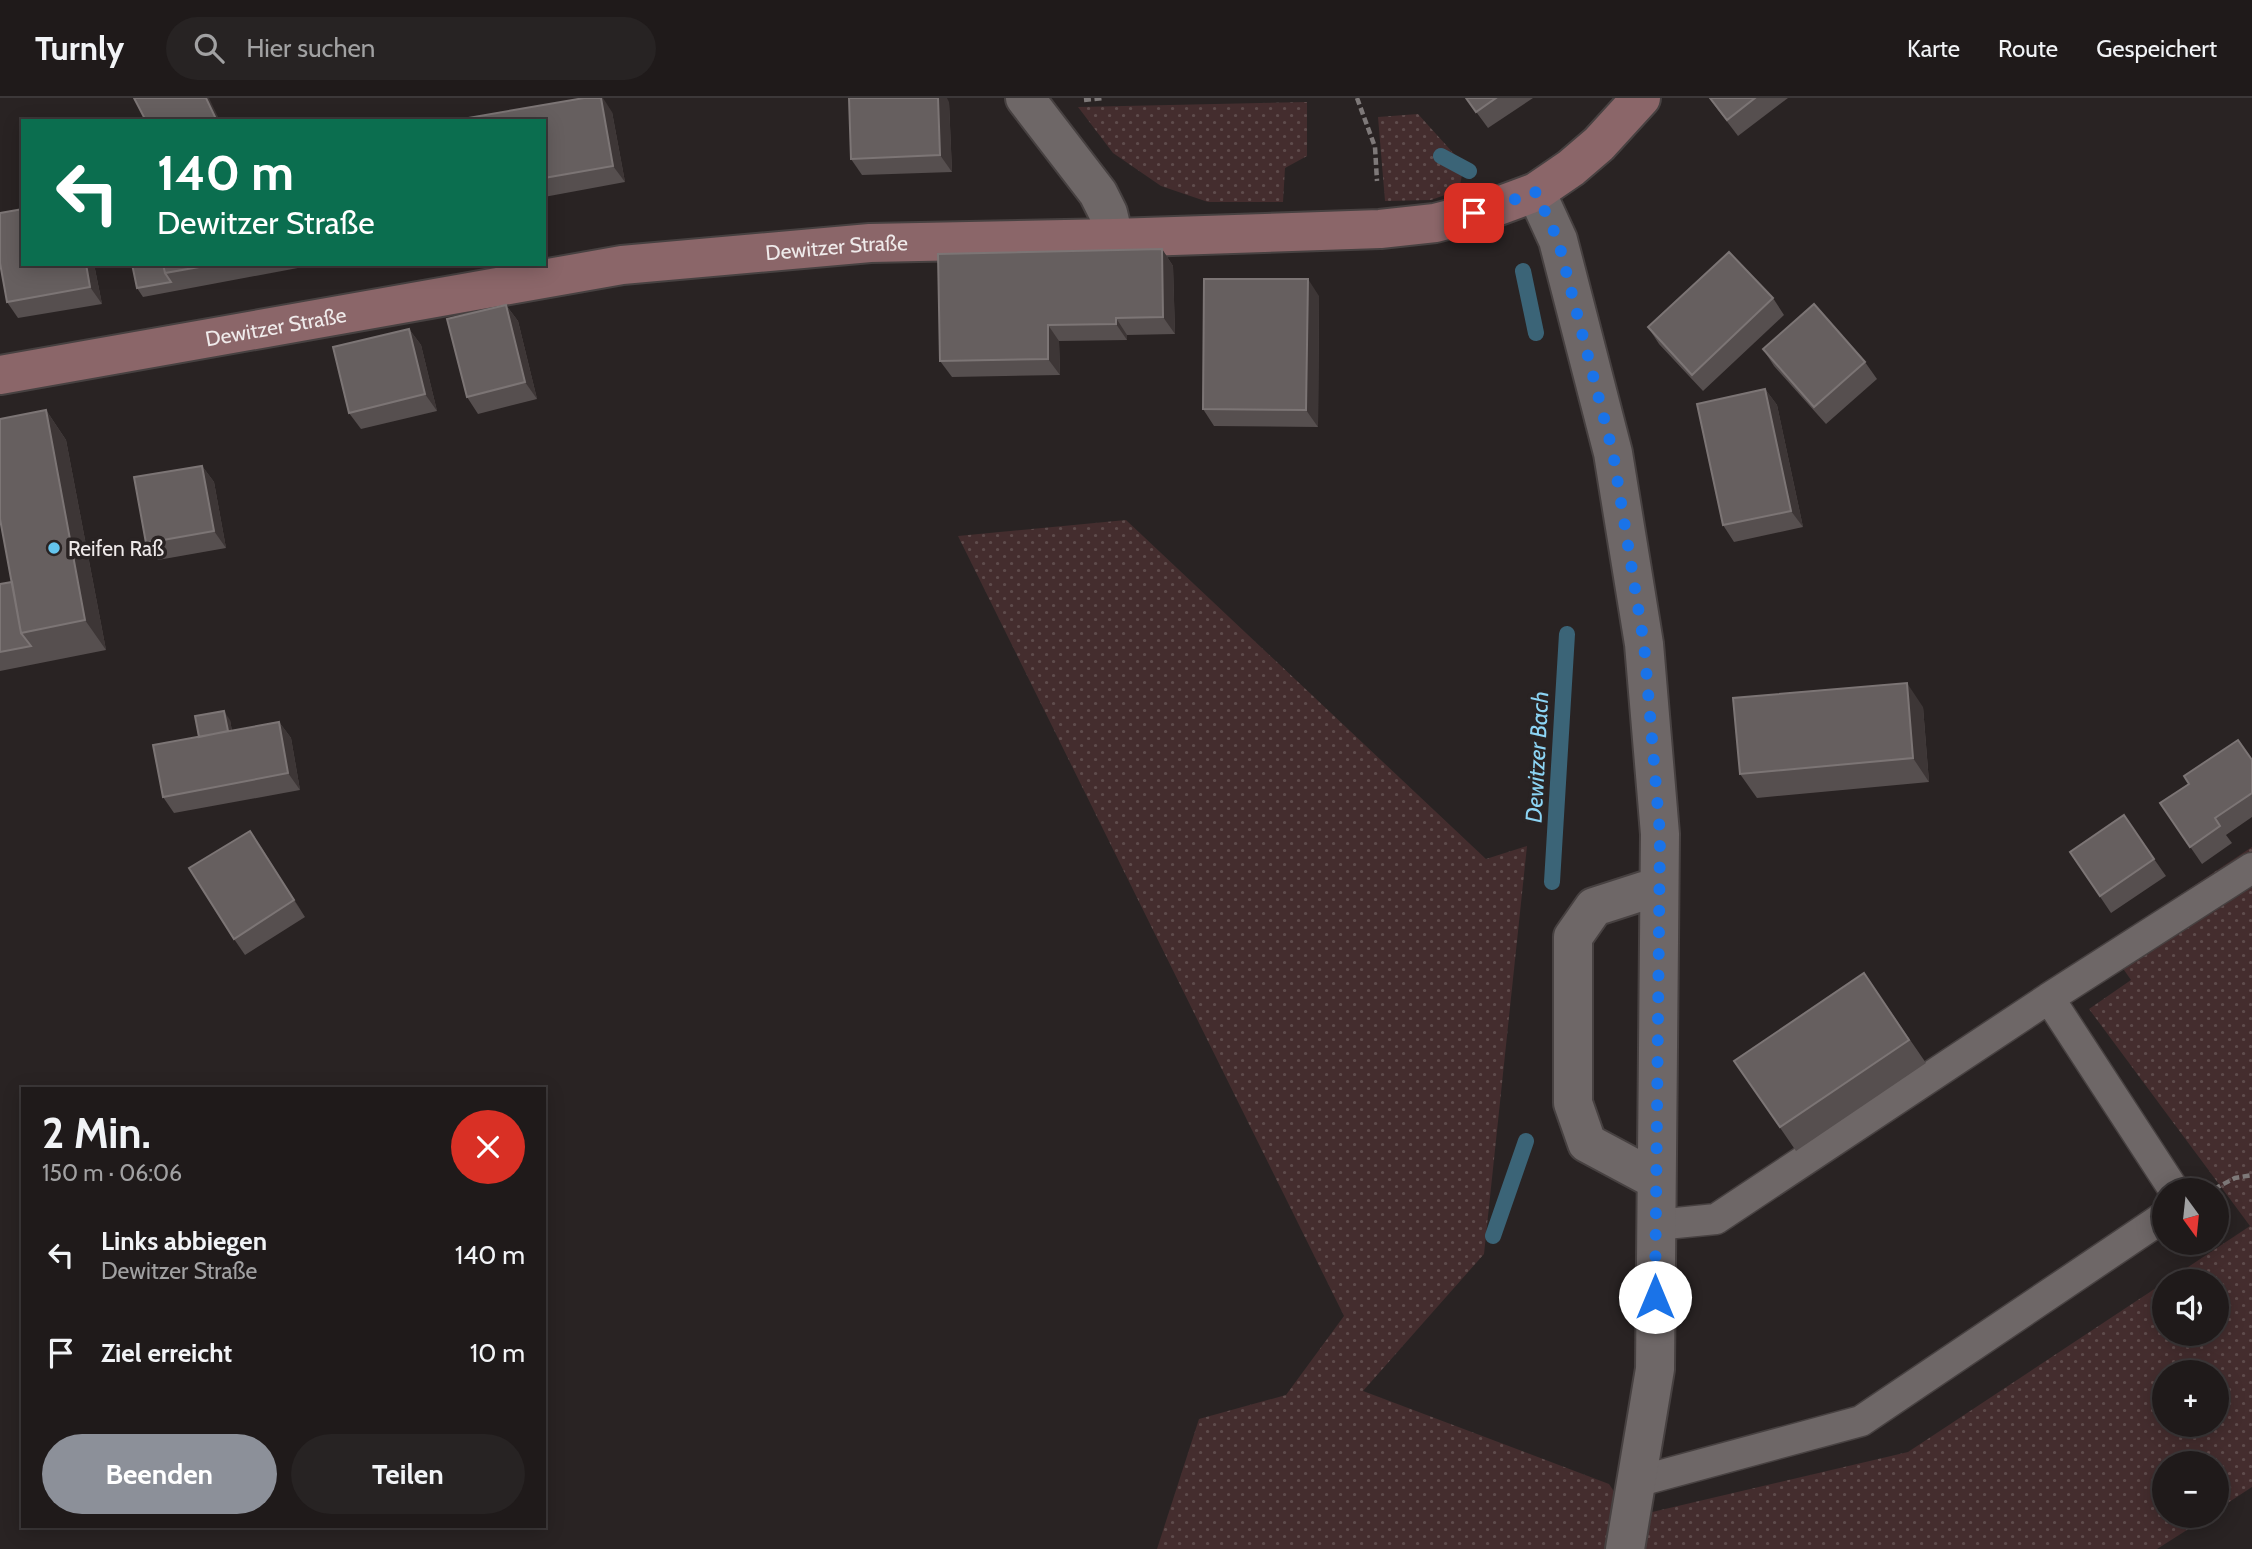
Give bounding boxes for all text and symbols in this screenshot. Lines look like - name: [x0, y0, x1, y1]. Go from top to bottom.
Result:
- search box: [166, 17, 656, 80]
- text: Turnly: [35, 28, 124, 68]
- icon: search: [190, 29, 228, 67]
- text: Hier suchen: [246, 32, 375, 64]
- text: Karte: [1907, 34, 1960, 63]
- text: Route: [1998, 34, 2058, 63]
- text: Gespeichert: [2096, 34, 2217, 63]
- text: 140 m: [157, 143, 294, 202]
- icon: left: [42, 147, 133, 238]
- pin: [1444, 183, 1504, 243]
- icon: arrive: [1455, 194, 1493, 232]
- text: Dewitzer Straße: [157, 203, 375, 242]
- street label: Dewitzer Straße: [764, 230, 908, 265]
- street label: Dewitzer Straße: [203, 301, 348, 351]
- place label: Reifen Raß: [68, 536, 164, 561]
- marker: Reifen Raß: [46, 540, 62, 556]
- water label: Dewitzer Bach: [1520, 691, 1554, 823]
- text: 2 Min.: [42, 1107, 151, 1159]
- button: close: [451, 1110, 525, 1184]
- text: 150 m · 06:06: [42, 1159, 182, 1187]
- north arrow: [2152, 1178, 2230, 1255]
- map controls: [2152, 1178, 2229, 1528]
- text: Links abbiegen: [101, 1225, 267, 1257]
- icon: left: [42, 1236, 80, 1274]
- text: 140 m: [455, 1239, 525, 1271]
- text: Dewitzer Straße: [101, 1257, 257, 1285]
- position arrow: [1618, 1260, 1692, 1334]
- button: sound: [2152, 1269, 2229, 1346]
- icon: arrive: [42, 1334, 80, 1372]
- text: Ziel erreicht: [101, 1337, 232, 1369]
- text: 10 m: [470, 1337, 525, 1369]
- button: +: [2152, 1360, 2229, 1437]
- button: Beenden: [42, 1434, 277, 1514]
- button: Teilen: [291, 1434, 525, 1514]
- button: −: [2152, 1451, 2229, 1528]

